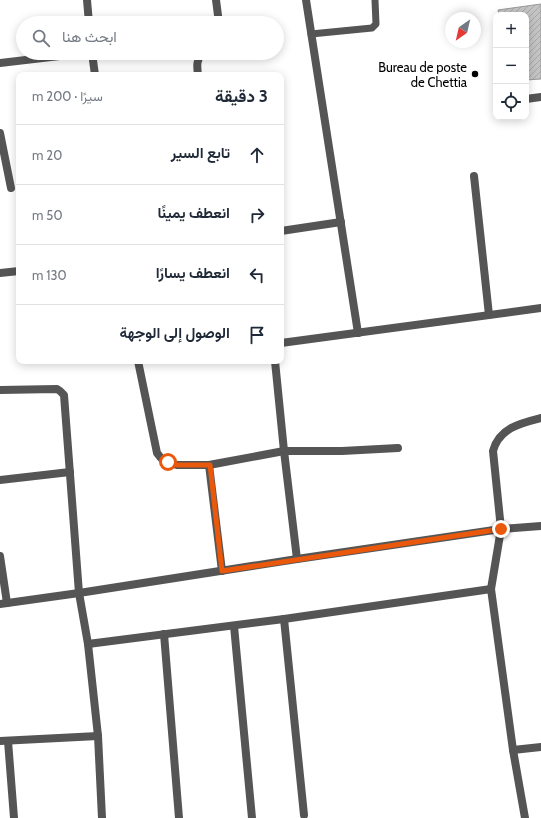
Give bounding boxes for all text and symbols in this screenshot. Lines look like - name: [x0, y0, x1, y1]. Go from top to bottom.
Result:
- north arrow: [445, 12, 481, 48]
- map controls: [493, 12, 529, 120]
- button: +: [493, 12, 529, 48]
- search box: [16, 16, 284, 60]
- icon: search: [30, 27, 52, 49]
- text: ابحث هنا: [62, 28, 117, 46]
- button: −: [493, 48, 529, 84]
- place label: Bureau de poste de Chettia: [378, 59, 468, 90]
- marker: Bureau de poste de Chettia: [470, 69, 480, 79]
- button: locate: [493, 84, 529, 120]
- text: 3 دقيقة: [215, 86, 268, 106]
- text: سيرًا · 200 m: [32, 88, 103, 104]
- text: تابع السير: [171, 144, 230, 162]
- icon: ahead: [246, 144, 268, 166]
- text: 20 m: [32, 147, 62, 163]
- text: انعطف يمينًا: [157, 204, 230, 222]
- icon: right: [246, 204, 268, 226]
- text: 50 m: [32, 207, 62, 223]
- text: انعطف يسارًا: [156, 264, 230, 282]
- icon: left: [246, 264, 268, 286]
- text: 130 m: [32, 267, 67, 283]
- text: الوصول إلى الوجهة: [120, 324, 230, 342]
- icon: arrive: [246, 324, 268, 346]
- route start: [159, 453, 177, 471]
- route end: [492, 520, 510, 538]

